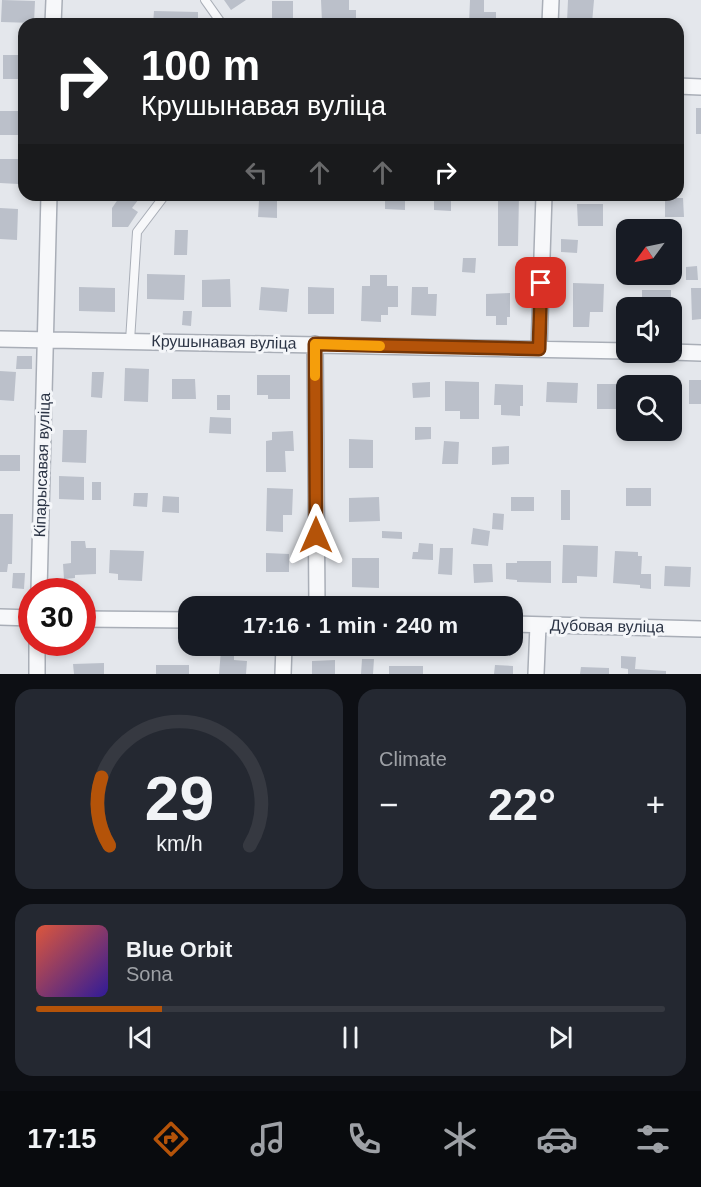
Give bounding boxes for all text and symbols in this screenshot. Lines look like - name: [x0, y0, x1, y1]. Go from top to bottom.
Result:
- icon: right: [42, 42, 120, 120]
- text: 100 m: [141, 42, 260, 89]
- text: Крушынавая вуліца: [141, 91, 386, 121]
- icon: left: [240, 156, 273, 189]
- icon: ahead: [303, 156, 336, 189]
- icon: ahead: [366, 156, 399, 189]
- icon: right: [429, 156, 462, 189]
- north arrow: [616, 219, 682, 285]
- map controls: [616, 219, 682, 441]
- pin: [515, 257, 566, 308]
- icon: arrive: [524, 266, 557, 299]
- button: sound: [616, 297, 682, 363]
- street label: Крушынавая вуліца: [151, 332, 297, 352]
- button: search: [616, 375, 682, 441]
- street label: Кіпарысавая вуліца: [31, 392, 53, 538]
- position arrow: [284, 503, 348, 567]
- speed limit sign: 30: [18, 578, 96, 656]
- text: 17:16 · 1 min · 240 m: [243, 613, 458, 638]
- street label: Дубовая вуліца: [550, 617, 664, 635]
- text: Climate: [379, 748, 447, 770]
- text: 29: [144, 764, 214, 833]
- text: 22°: [488, 779, 556, 830]
- text: −: [379, 786, 398, 823]
- text: +: [646, 786, 665, 823]
- text: km/h: [156, 832, 202, 856]
- text: Blue Orbit: [126, 937, 232, 962]
- text: Sona: [126, 963, 173, 985]
- icon: previous: [124, 1021, 157, 1054]
- icon: pause: [334, 1021, 367, 1054]
- icon: next: [544, 1021, 577, 1054]
- icon: directions: [150, 1118, 192, 1160]
- icon: music: [247, 1118, 289, 1160]
- icon: phone: [343, 1118, 385, 1160]
- icon: climate: [439, 1118, 481, 1160]
- icon: car: [536, 1118, 578, 1160]
- icon: filters: [632, 1118, 674, 1160]
- text: 17:15: [27, 1124, 96, 1154]

